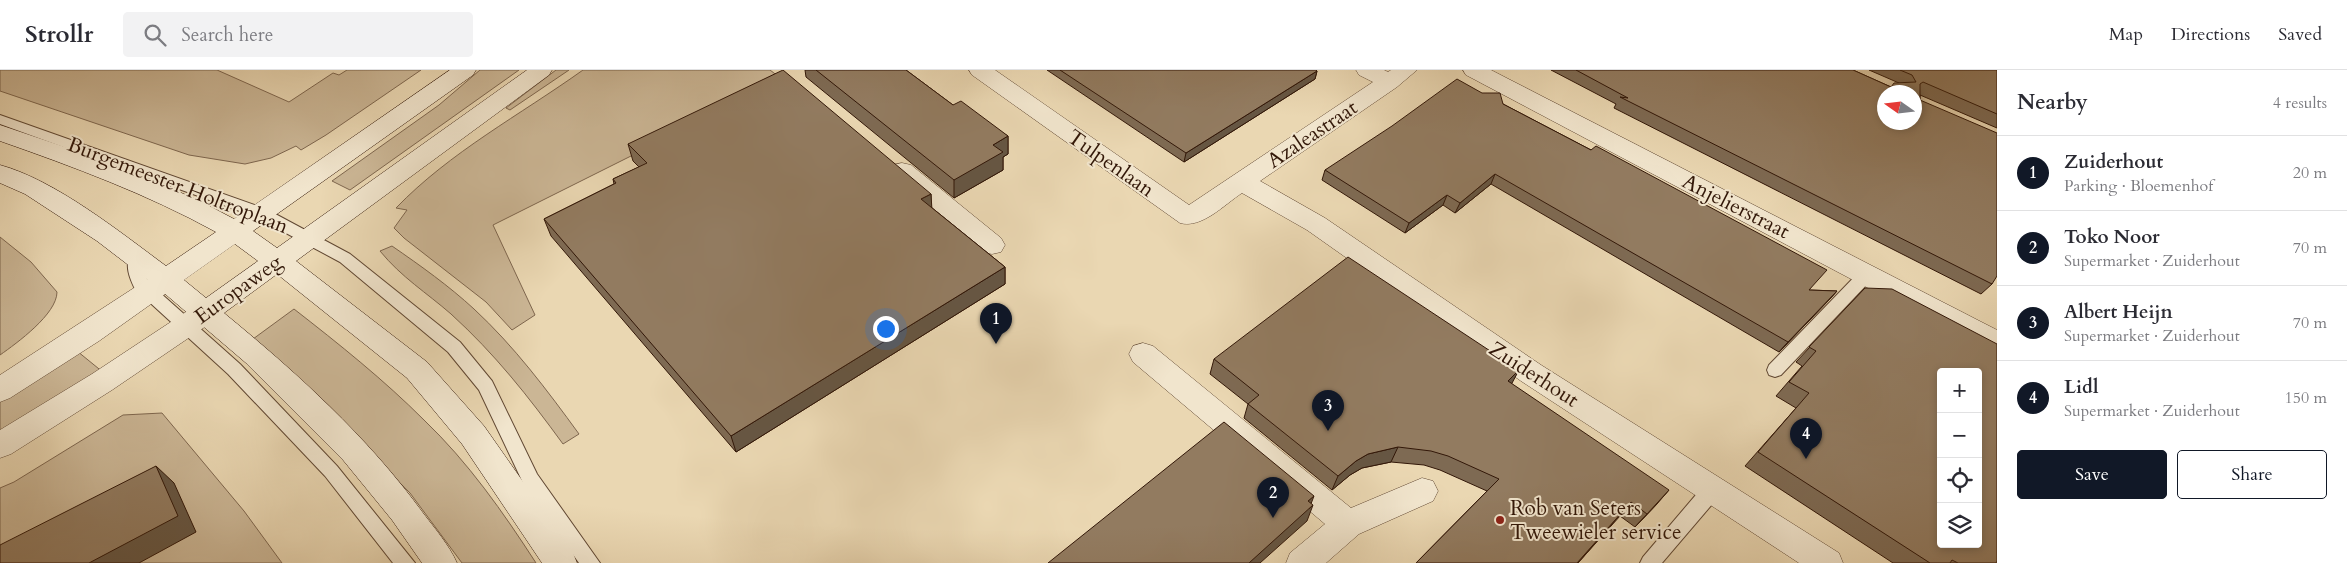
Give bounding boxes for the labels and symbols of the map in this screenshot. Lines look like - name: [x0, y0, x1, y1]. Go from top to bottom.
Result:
- north arrow: [1877, 85, 1922, 130]
- street label: Azaleastraat: [1261, 93, 1364, 175]
- street label: Tulpenlaan: [1061, 123, 1160, 204]
- street label: Burgemeester Holtroplaan: [63, 130, 293, 241]
- street label: Anjelierstraat: [1677, 167, 1795, 246]
- street label: Europaweg: [189, 248, 288, 331]
- pin: 1: [980, 303, 1012, 344]
- your location: [873, 316, 899, 342]
- street label: Zuiderhout: [1483, 335, 1585, 415]
- pin: 3: [1312, 390, 1344, 431]
- pin: 4: [1790, 418, 1822, 459]
- pin: 2: [1257, 477, 1289, 518]
- place label: Rob van Seters Tweewieler service: [1510, 494, 1682, 547]
- marker: Rob van Seters Tweewieler service: [1494, 514, 1506, 526]

